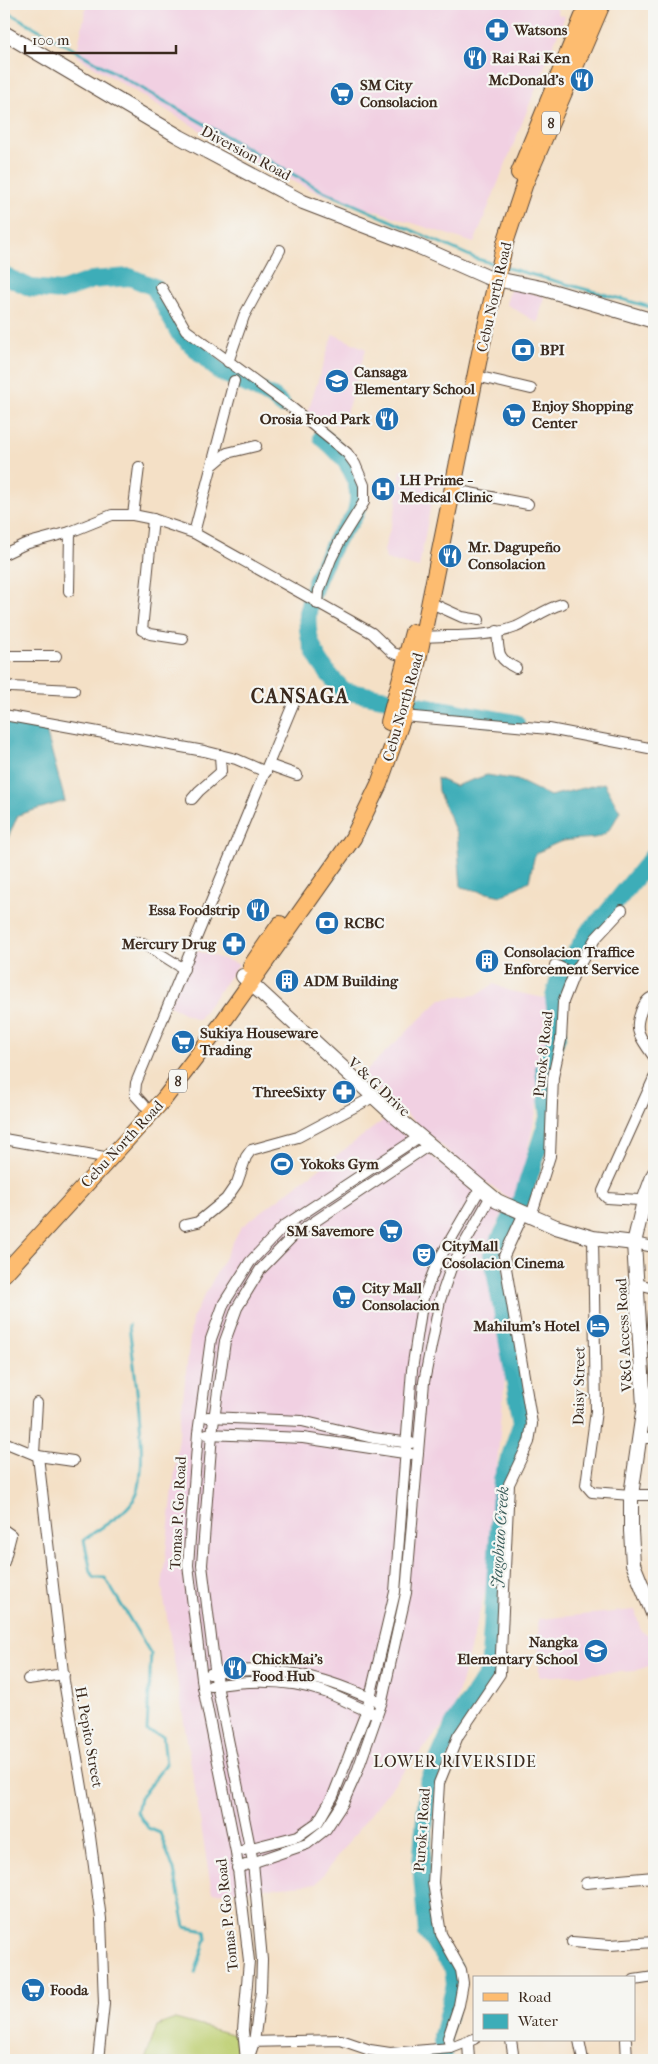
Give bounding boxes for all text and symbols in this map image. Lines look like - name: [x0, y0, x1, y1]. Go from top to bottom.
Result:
- pharmacy icon: Watsons: [484, 17, 510, 43]
- place label: Watsons: [513, 21, 568, 39]
- scale bar: [25, 22, 176, 54]
- text: 100 m: [32, 31, 70, 49]
- restaurant icon: Rai Rai Ken: [462, 45, 488, 71]
- place label: Rai Rai Ken: [492, 49, 570, 67]
- restaurant icon: McDonald's: [569, 67, 595, 93]
- place label: McDonald's: [487, 71, 564, 89]
- place label: SM City Consolacion: [360, 76, 438, 111]
- supermarket icon: SM City Consolacion: [329, 81, 355, 107]
- road number: 8: [542, 112, 560, 134]
- street label: Diversion Road: [198, 122, 295, 185]
- street label: Cebu North Road: [473, 239, 516, 354]
- bank icon: BPI: [510, 337, 536, 363]
- place label: BPI: [540, 341, 565, 359]
- place label: Cansaga Elementary School: [354, 363, 476, 398]
- school or university icon: Cansaga Elementary School: [324, 368, 350, 394]
- place label: Enjoy Shopping Center: [532, 397, 634, 432]
- supermarket icon: Enjoy Shopping Center: [501, 402, 527, 428]
- restaurant icon: Orosia Food Park: [374, 406, 400, 432]
- place label: Orosia Food Park: [260, 410, 371, 428]
- place label: LH Prime - Medical Clinic: [399, 471, 493, 506]
- hospital icon: LH Prime - Medical Clinic: [370, 476, 396, 502]
- place label: Mr. Dagupeño Consolacion: [467, 538, 561, 573]
- restaurant icon: Mr. Dagupeño Consolacion: [437, 543, 463, 569]
- street label: Cebu North Road: [379, 650, 427, 764]
- district label: CANSAGA: [251, 685, 349, 708]
- restaurant icon: Essa Foodstrip: [245, 897, 271, 923]
- place label: Essa Foodstrip: [148, 901, 240, 919]
- bank icon: RCBC: [314, 910, 340, 936]
- place label: RCBC: [344, 914, 384, 932]
- pharmacy icon: Mercury Drug: [221, 931, 247, 957]
- place label: Mercury Drug: [121, 935, 217, 953]
- place label: Consolacion Traffice Enforcement Service: [504, 943, 639, 978]
- building icon: Consolacion Traffice Enforcement Service: [474, 948, 500, 974]
- building icon: ADM Building: [274, 968, 300, 994]
- place label: ADM Building: [303, 972, 399, 990]
- street label: Purok 8 Road: [530, 1009, 557, 1098]
- place label: Sukiya Houseware Trading: [199, 1024, 319, 1059]
- supermarket icon: Sukiya Houseware Trading: [170, 1029, 196, 1055]
- street label: V & G Drive: [343, 1053, 414, 1121]
- road number: 8: [169, 1070, 187, 1092]
- pharmacy icon: ThreeSixty: [331, 1079, 357, 1105]
- place label: ThreeSixty: [252, 1083, 327, 1101]
- street label: Cebu North Road: [77, 1096, 167, 1191]
- sports icon: Yokoks Gym: [269, 1151, 295, 1177]
- place label: Yokoks Gym: [299, 1155, 379, 1173]
- supermarket icon: SM Savemore: [378, 1218, 404, 1244]
- place label: SM Savemore: [287, 1222, 375, 1240]
- place label: CityMall Cosolacion Cinema: [442, 1237, 565, 1272]
- theatre icon: CityMall Cosolacion Cinema: [411, 1242, 437, 1268]
- street label: V&G Access Road: [612, 1277, 636, 1393]
- place label: City Mall Consolacion: [362, 1279, 440, 1314]
- supermarket icon: City Mall Consolacion: [331, 1284, 357, 1310]
- hotel icon: Mahilum's Hotel: [585, 1313, 611, 1339]
- place label: Mahilum's Hotel: [473, 1317, 581, 1335]
- street label: Daisy Street: [569, 1346, 589, 1426]
- street label: Tomas P. Go Road: [166, 1455, 190, 1570]
- water label: Jagobiao Creek: [486, 1485, 513, 1589]
- place label: Nangka Elementary School: [457, 1633, 579, 1668]
- school or university icon: Nangka Elementary School: [583, 1638, 609, 1664]
- place label: ChickMai's Food Hub: [251, 1650, 323, 1685]
- restaurant icon: ChickMai's Food Hub: [222, 1655, 248, 1681]
- street label: H. Pepito Street: [71, 1685, 107, 1790]
- district label: LOWER RIVERSIDE: [373, 1752, 537, 1771]
- street label: Purok 1 Road: [410, 1787, 434, 1873]
- street label: Tomas P. Go Road: [212, 1857, 242, 1972]
- legend: [473, 1976, 636, 2042]
- supermarket icon: Fooda: [20, 1977, 46, 2003]
- place label: Fooda: [49, 1981, 89, 1999]
- text: Road: [518, 1988, 552, 2006]
- text: Water: [517, 2012, 558, 2030]

